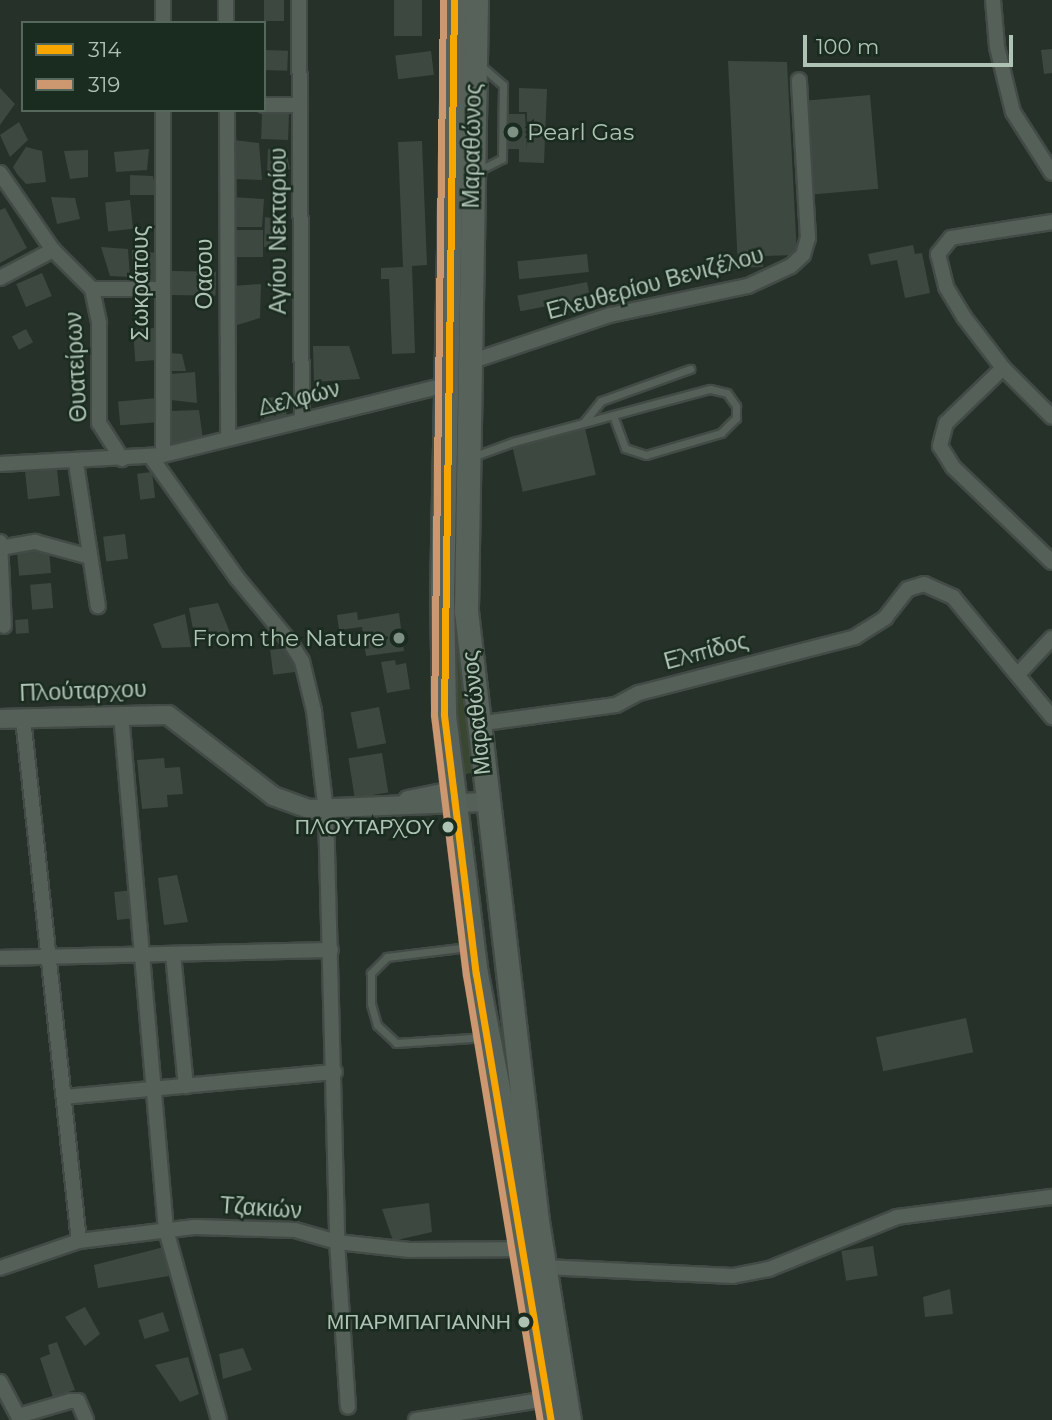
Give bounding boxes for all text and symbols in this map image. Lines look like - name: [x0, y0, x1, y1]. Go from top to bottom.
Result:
- legend: [21, 21, 266, 112]
- scale bar: [807, 21, 1017, 65]
- text: 100 m: [816, 34, 879, 59]
- text: 314: [88, 37, 121, 62]
- text: 319: [88, 72, 120, 97]
- street label: Μαραθώνος: [457, 83, 487, 209]
- place label: Pearl Gas: [527, 118, 634, 146]
- marker: Pearl Gas: [505, 124, 521, 140]
- street label: Αγίου Νεκταρίου: [264, 148, 292, 314]
- street label: Σωκράτους: [126, 225, 154, 341]
- street label: Οασου: [190, 239, 218, 309]
- street label: Ελευθερίου Βενιζέλου: [543, 241, 767, 325]
- street label: Θυατείρων: [59, 311, 93, 423]
- street label: Δελφών: [255, 374, 343, 422]
- place label: From the Nature: [192, 624, 385, 652]
- street label: Ελπίδος: [661, 627, 751, 675]
- marker: From the Nature: [391, 630, 407, 646]
- street label: Μαραθώνος: [456, 649, 496, 777]
- street label: Πλούταρχου: [19, 675, 147, 707]
- place label: ΠΛΟΥΤΑΡΧΟΥ: [295, 814, 435, 840]
- marker: ΠΛΟΥΤΑΡΧΟΥ: [441, 820, 455, 834]
- street label: Τζακιών: [219, 1191, 303, 1225]
- place label: ΜΠΑΡΜΠΑΓΙΑΝΝΗ: [327, 1309, 511, 1335]
- marker: ΜΠΑΡΜΠΑΓΙΑΝΝΗ: [517, 1315, 531, 1329]

